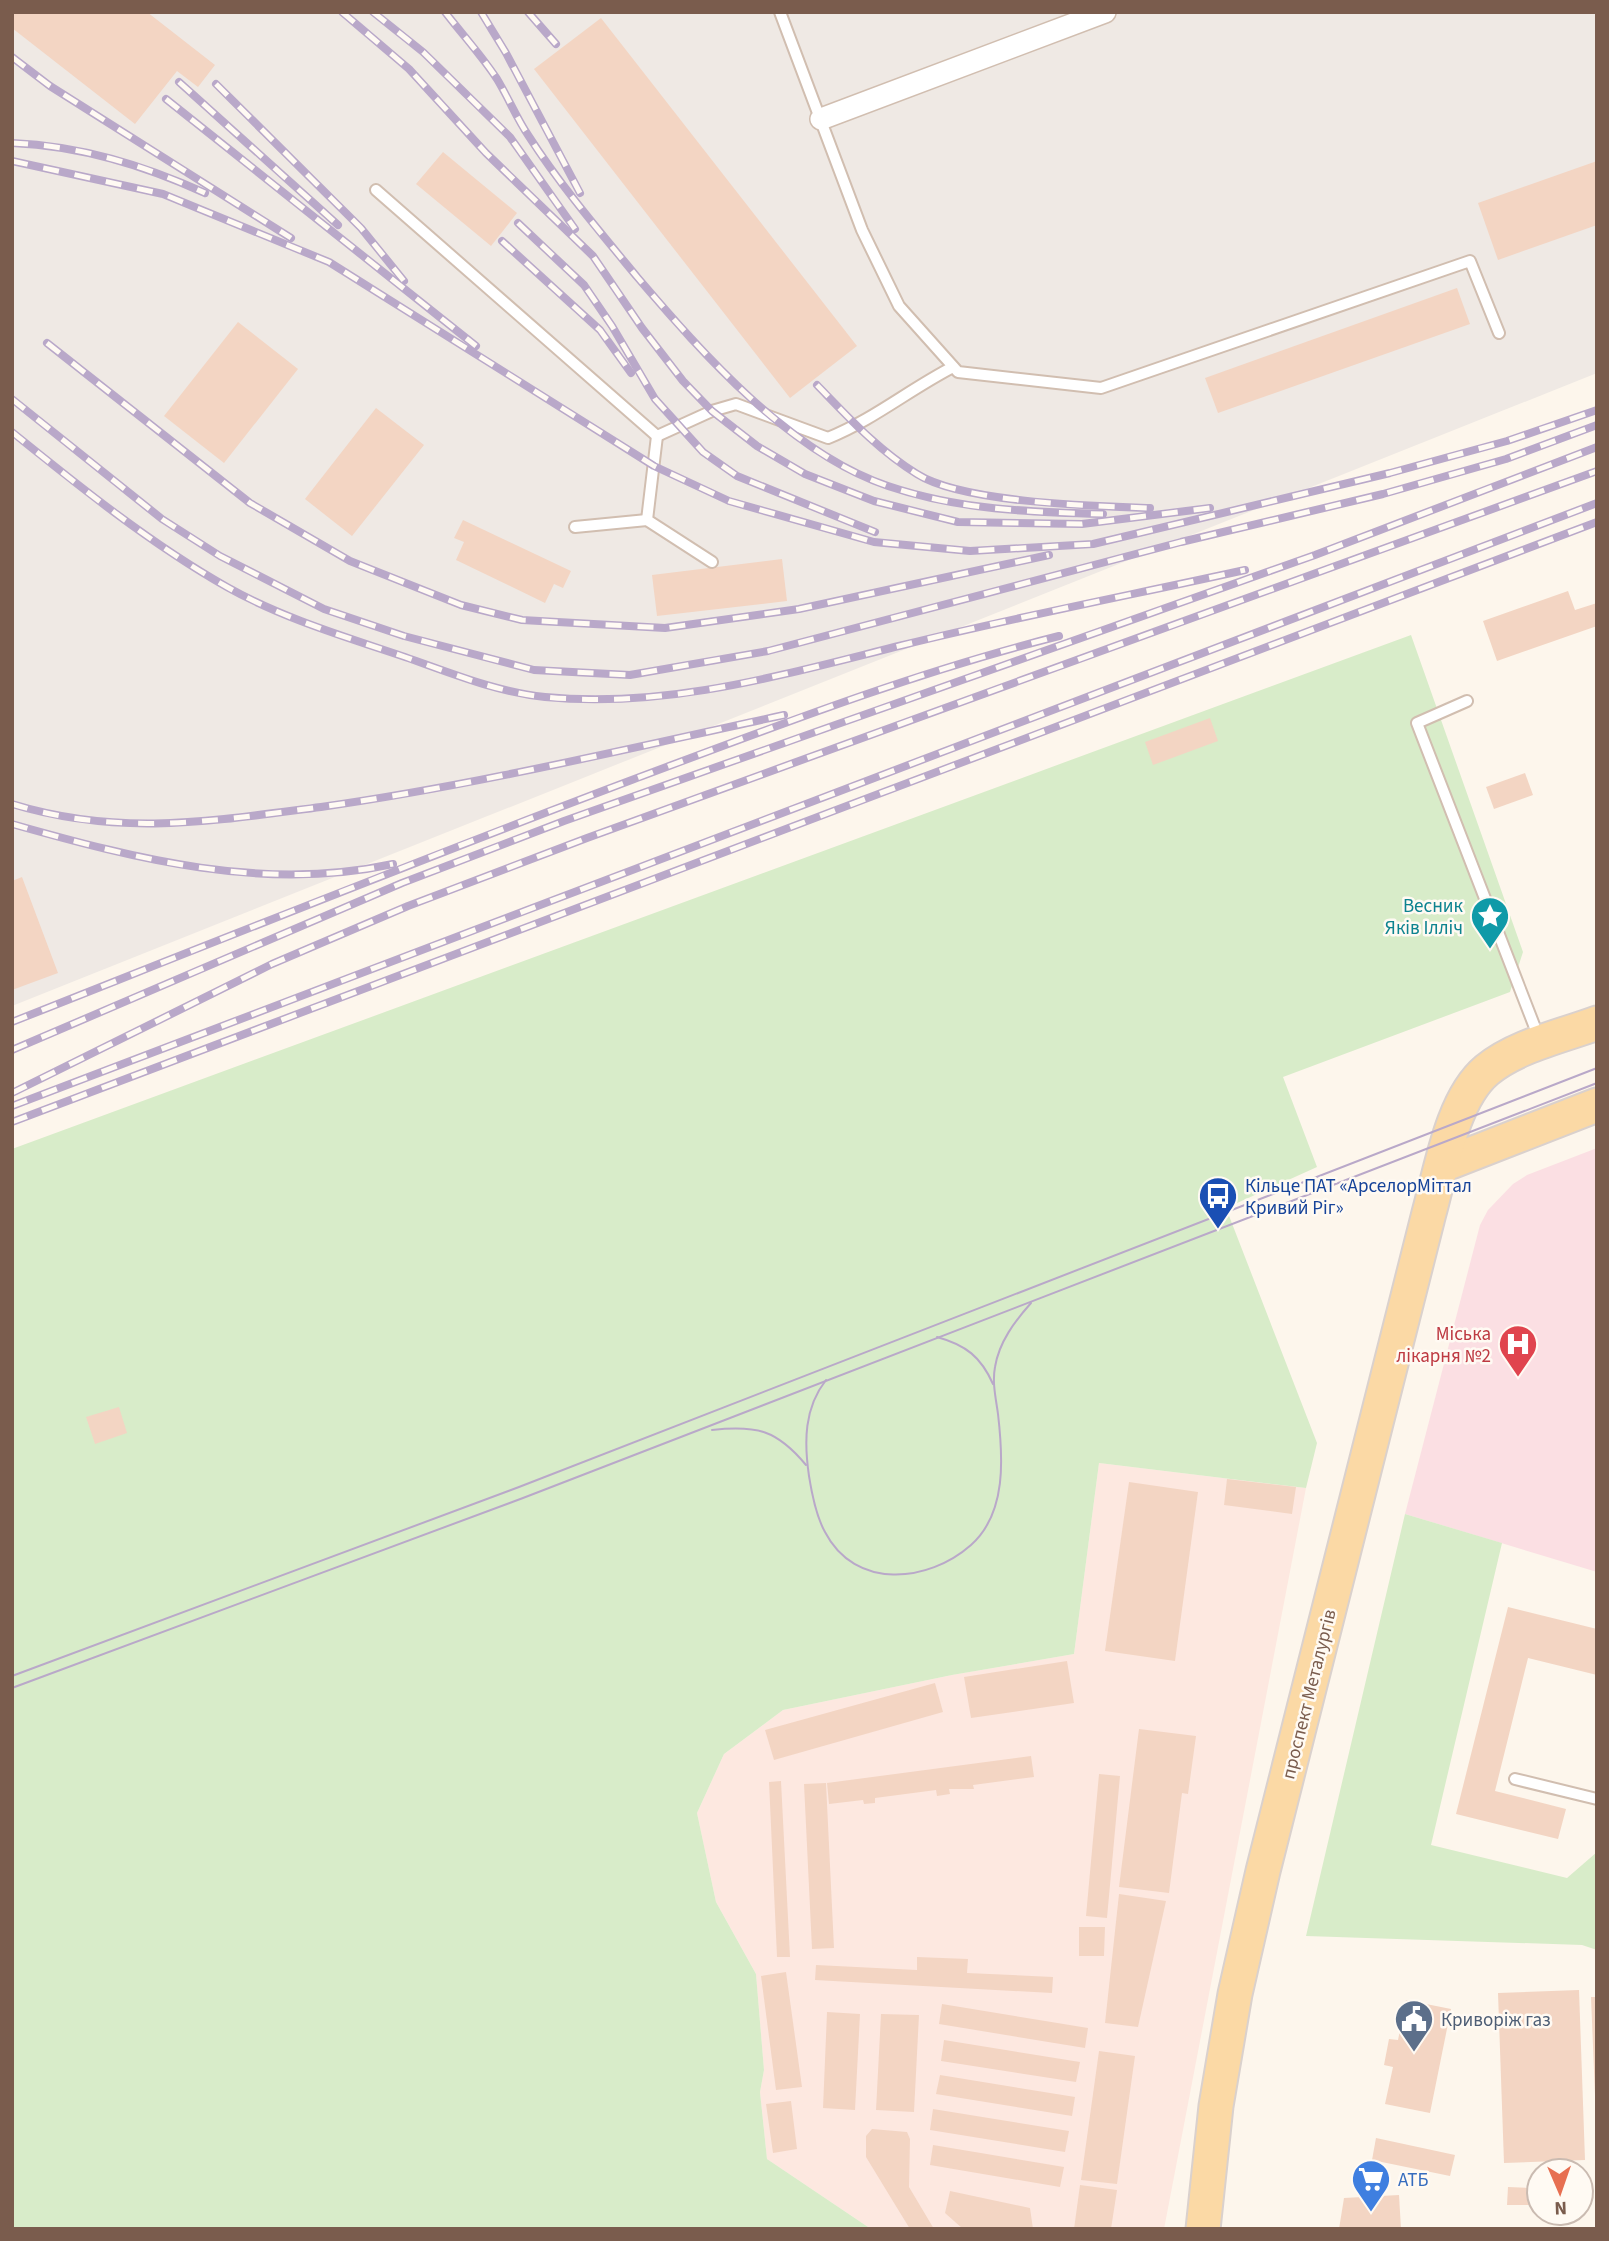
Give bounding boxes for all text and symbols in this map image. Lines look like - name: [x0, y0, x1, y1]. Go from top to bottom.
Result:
- place label: Весник Яків Ілліч: [1385, 893, 1464, 942]
- place icon: Весник Яків Ілліч: [1469, 895, 1511, 950]
- place label: Кільце ПАТ «АрселорМіттал Кривий Ріг»: [1245, 1173, 1472, 1222]
- bus stop icon: Кільце ПАТ «АрселорМіттал Кривий Ріг»: [1197, 1175, 1239, 1230]
- place label: Міська лікарня №2: [1396, 1321, 1491, 1370]
- hospital icon: Міська лікарня №2: [1497, 1323, 1539, 1378]
- street label: проспект Металургів: [1275, 1607, 1344, 1782]
- public building icon: Криворіж газ: [1393, 1998, 1435, 2053]
- place label: Криворіж газ: [1441, 2007, 1551, 2034]
- north arrow: [1525, 2157, 1595, 2227]
- supermarket icon: АТБ: [1350, 2158, 1392, 2213]
- place label: АТБ: [1398, 2167, 1429, 2194]
- text: N: [1554, 2194, 1567, 2221]

